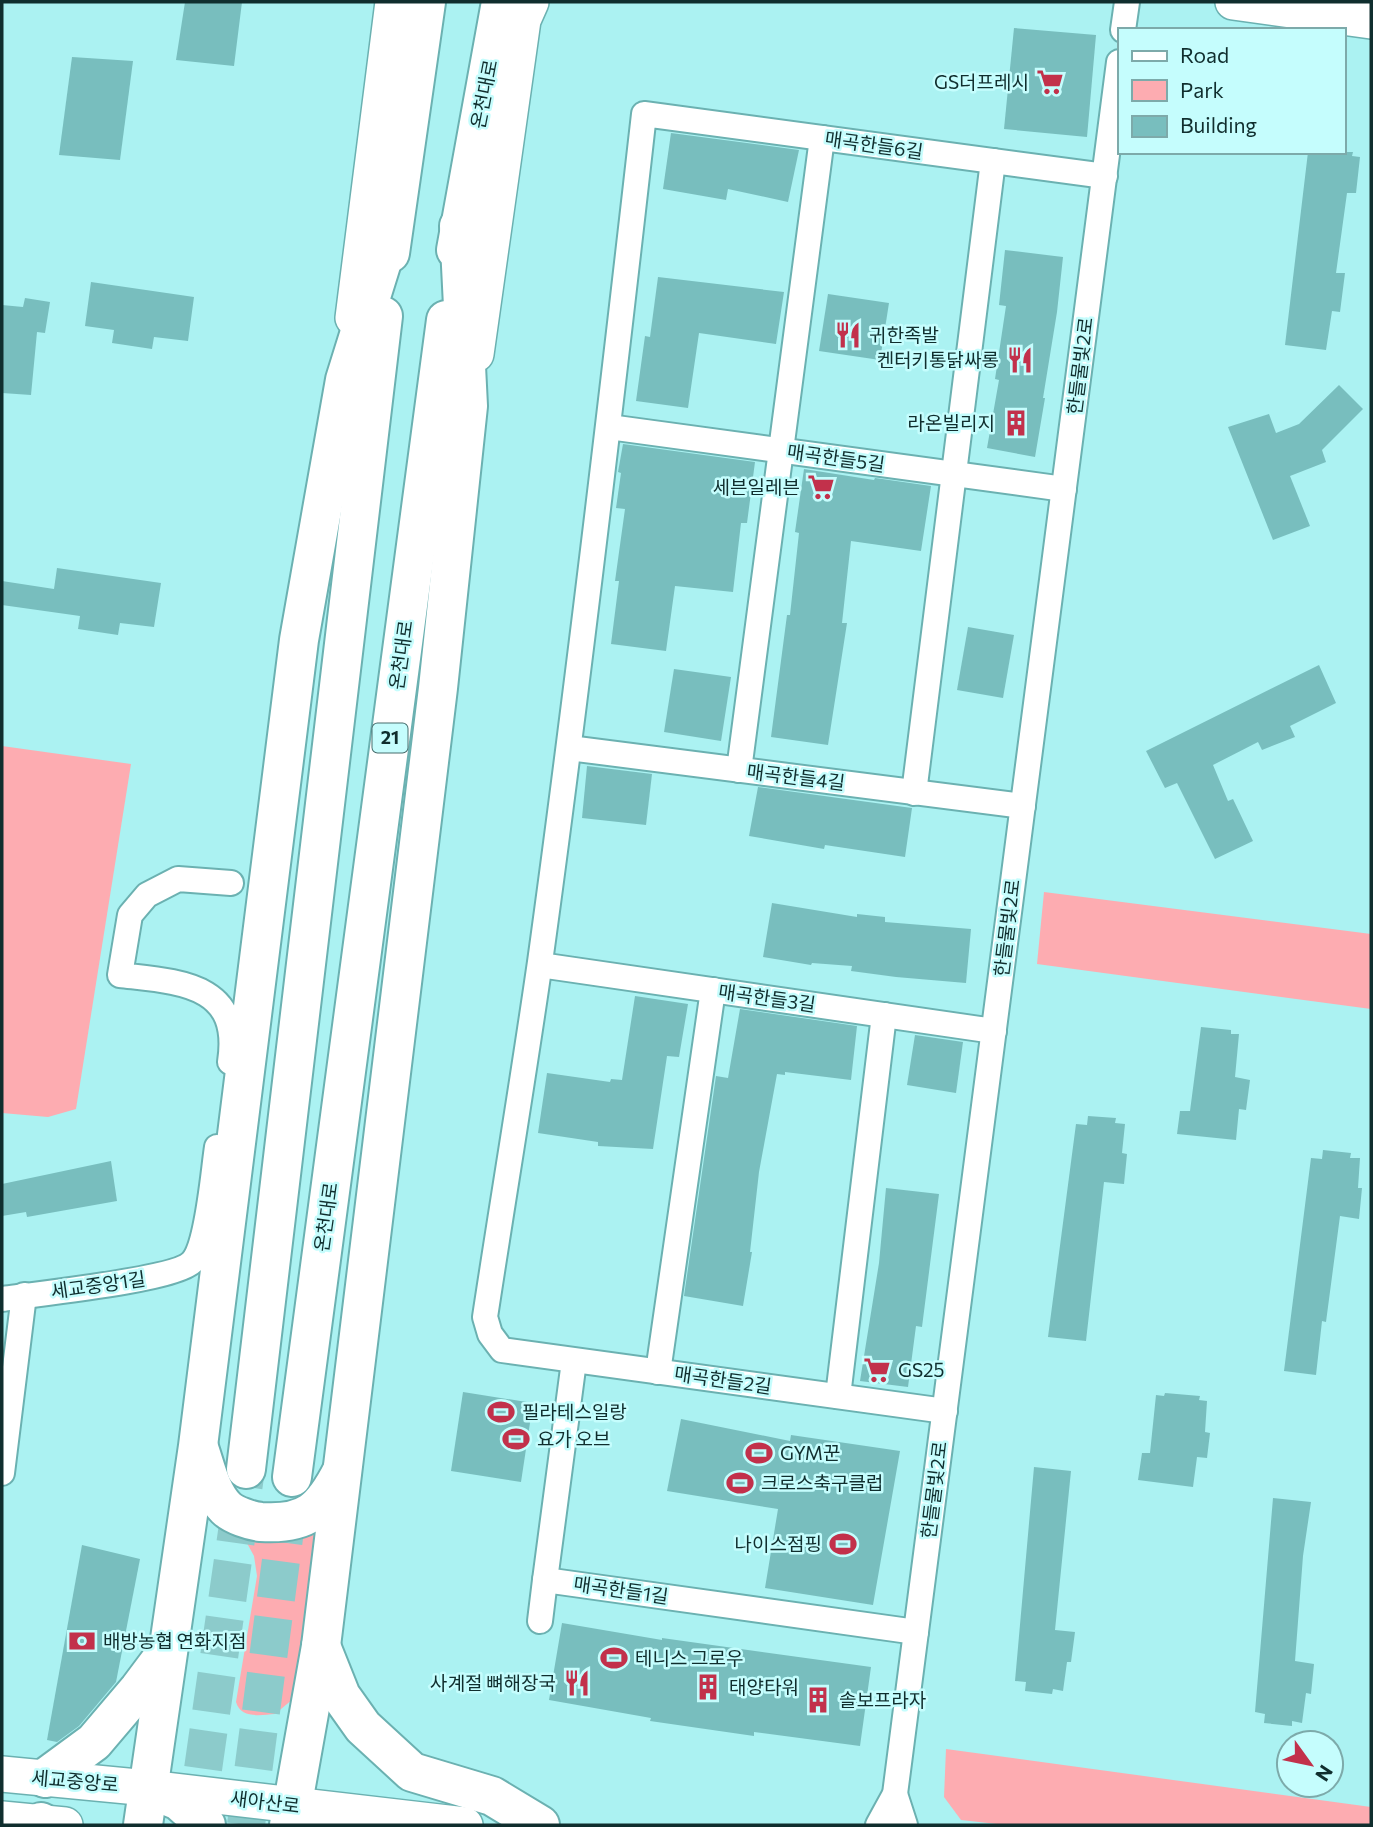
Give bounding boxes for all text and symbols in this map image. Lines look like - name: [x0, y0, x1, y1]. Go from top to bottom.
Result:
- legend: [1118, 28, 1345, 154]
- text: Road: [1180, 42, 1229, 67]
- street label: 온천대로: [466, 57, 501, 130]
- supermarket icon: GS더프레시: [1035, 67, 1065, 97]
- place label: GS더프레시: [934, 70, 1029, 93]
- text: Park: [1180, 77, 1224, 102]
- text: Building: [1180, 112, 1257, 137]
- street label: 매곡한들6길: [823, 126, 925, 163]
- street label: 한들물빛2로: [1062, 316, 1097, 416]
- restaurant icon: 귀한족발: [833, 320, 863, 350]
- place label: 귀한족발: [869, 323, 939, 346]
- restaurant icon: 켄터키통닭싸롱: [1005, 345, 1035, 375]
- place label: 켄터키통닭싸롱: [877, 348, 999, 371]
- building icon: 라온빌리지: [1001, 408, 1031, 438]
- place label: 라온빌리지: [908, 411, 995, 434]
- street label: 매곡한들5길: [786, 439, 886, 476]
- supermarket icon: 세븐일레븐: [806, 472, 836, 502]
- place label: 세븐일레븐: [713, 475, 800, 498]
- street label: 온천대로: [384, 619, 417, 691]
- road number: 21: [372, 724, 408, 752]
- street label: 매곡한들4길: [746, 759, 847, 794]
- street label: 한들물빛2로: [989, 878, 1024, 978]
- street label: 매곡한들3길: [717, 979, 817, 1016]
- street label: 온천대로: [309, 1181, 342, 1253]
- street label: 세교중앙1길: [49, 1266, 147, 1303]
- supermarket icon: GS25: [862, 1355, 892, 1385]
- place label: GS25: [898, 1358, 945, 1381]
- street label: 매곡한들2길: [673, 1361, 773, 1398]
- sports icon: 필라테스일랑: [486, 1397, 516, 1427]
- place label: 필라테스일랑: [522, 1400, 627, 1423]
- sports icon: 요가 오브: [501, 1424, 531, 1454]
- place label: 요가 오브: [537, 1427, 611, 1450]
- sports icon: GYM꾼: [744, 1438, 774, 1468]
- street label: 한들물빛2로: [916, 1440, 951, 1540]
- place label: GYM꾼: [780, 1441, 841, 1464]
- sports icon: 크로스축구클럽: [725, 1468, 755, 1498]
- place label: 크로스축구클럽: [761, 1471, 883, 1494]
- sports icon: 나이스점핑: [828, 1529, 858, 1559]
- place label: 나이스점핑: [735, 1532, 822, 1555]
- street label: 매곡한들1길: [572, 1571, 670, 1608]
- bank icon: 배방농협 연화지점: [67, 1626, 97, 1656]
- place label: 배방농협 연화지점: [103, 1629, 246, 1652]
- sports icon: 테니스 그로우: [599, 1643, 629, 1673]
- place label: 테니스 그로우: [635, 1646, 744, 1669]
- restaurant icon: 사계절 뼈해장국: [562, 1668, 592, 1698]
- place label: 사계절 뼈해장국: [430, 1671, 556, 1694]
- building icon: 태양타워: [693, 1672, 723, 1702]
- place label: 태양타워: [729, 1675, 799, 1698]
- building icon: 솔보프라자: [803, 1685, 833, 1715]
- place label: 솔보프라자: [839, 1688, 926, 1711]
- north arrow: [1275, 1729, 1345, 1799]
- text: N: [1311, 1761, 1338, 1786]
- street label: 세교중앙로: [31, 1765, 120, 1796]
- street label: 새아산로: [229, 1786, 301, 1817]

